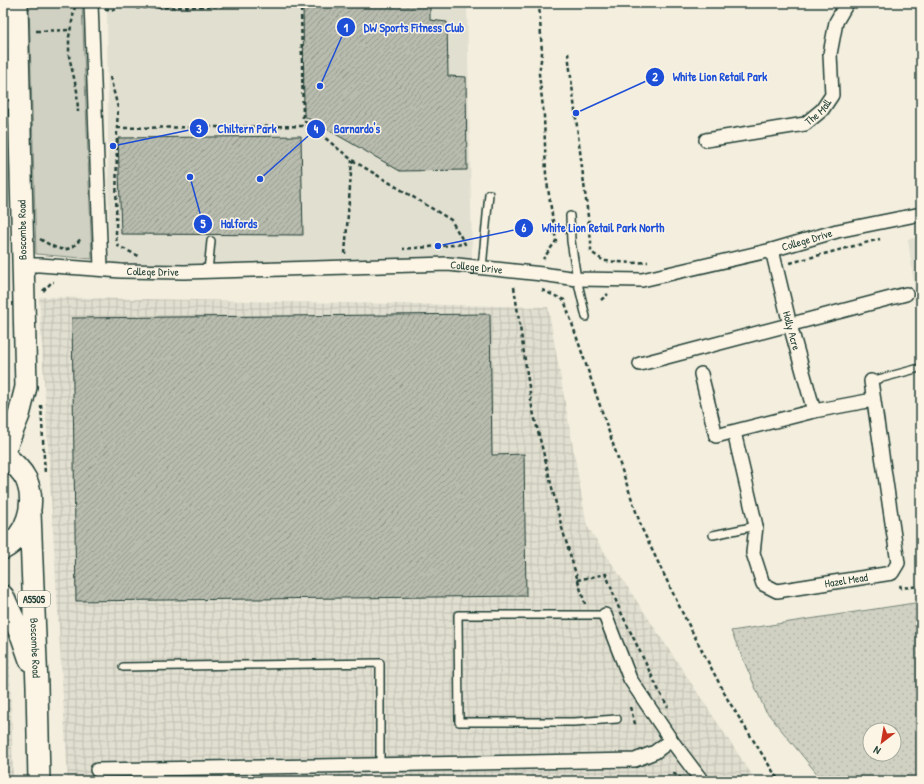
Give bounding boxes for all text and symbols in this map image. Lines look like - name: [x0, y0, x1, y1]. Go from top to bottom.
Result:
- callout: DW Sports Fitness Club: [336, 15, 472, 39]
- text: 1: [344, 19, 349, 36]
- text: DW Sports Fitness Club: [364, 19, 464, 37]
- callout: White Lion Retail Park: [645, 65, 776, 89]
- text: 2: [652, 68, 658, 85]
- text: White Lion Retail Park: [673, 68, 767, 85]
- street label: The Mall: [802, 96, 835, 128]
- callout: Chiltern Park: [189, 116, 284, 140]
- callout: Barnardo's: [306, 117, 388, 141]
- text: 3: [196, 120, 202, 137]
- text: Chiltern Park: [217, 120, 277, 137]
- text: 4: [314, 120, 319, 137]
- text: Barnardo's: [334, 120, 381, 137]
- street label: Boscombe Road: [14, 199, 30, 260]
- callout: Halfords: [193, 212, 265, 236]
- text: 5: [200, 215, 206, 232]
- text: Halfords: [221, 215, 258, 232]
- callout: White Lion Retail Park North: [514, 216, 672, 240]
- text: 6: [522, 219, 527, 236]
- text: White Lion Retail Park North: [542, 219, 665, 236]
- street label: College Drive: [780, 226, 834, 254]
- street label: College Drive: [450, 257, 504, 277]
- street label: College Drive: [127, 264, 180, 279]
- street label: Holly Acre: [780, 310, 804, 352]
- street label: Hazel Mead: [824, 570, 870, 590]
- road number: A5505: [18, 591, 50, 607]
- street label: Boscombe Road: [27, 618, 44, 679]
- north arrow: [862, 722, 902, 762]
- text: N: [871, 743, 883, 758]

